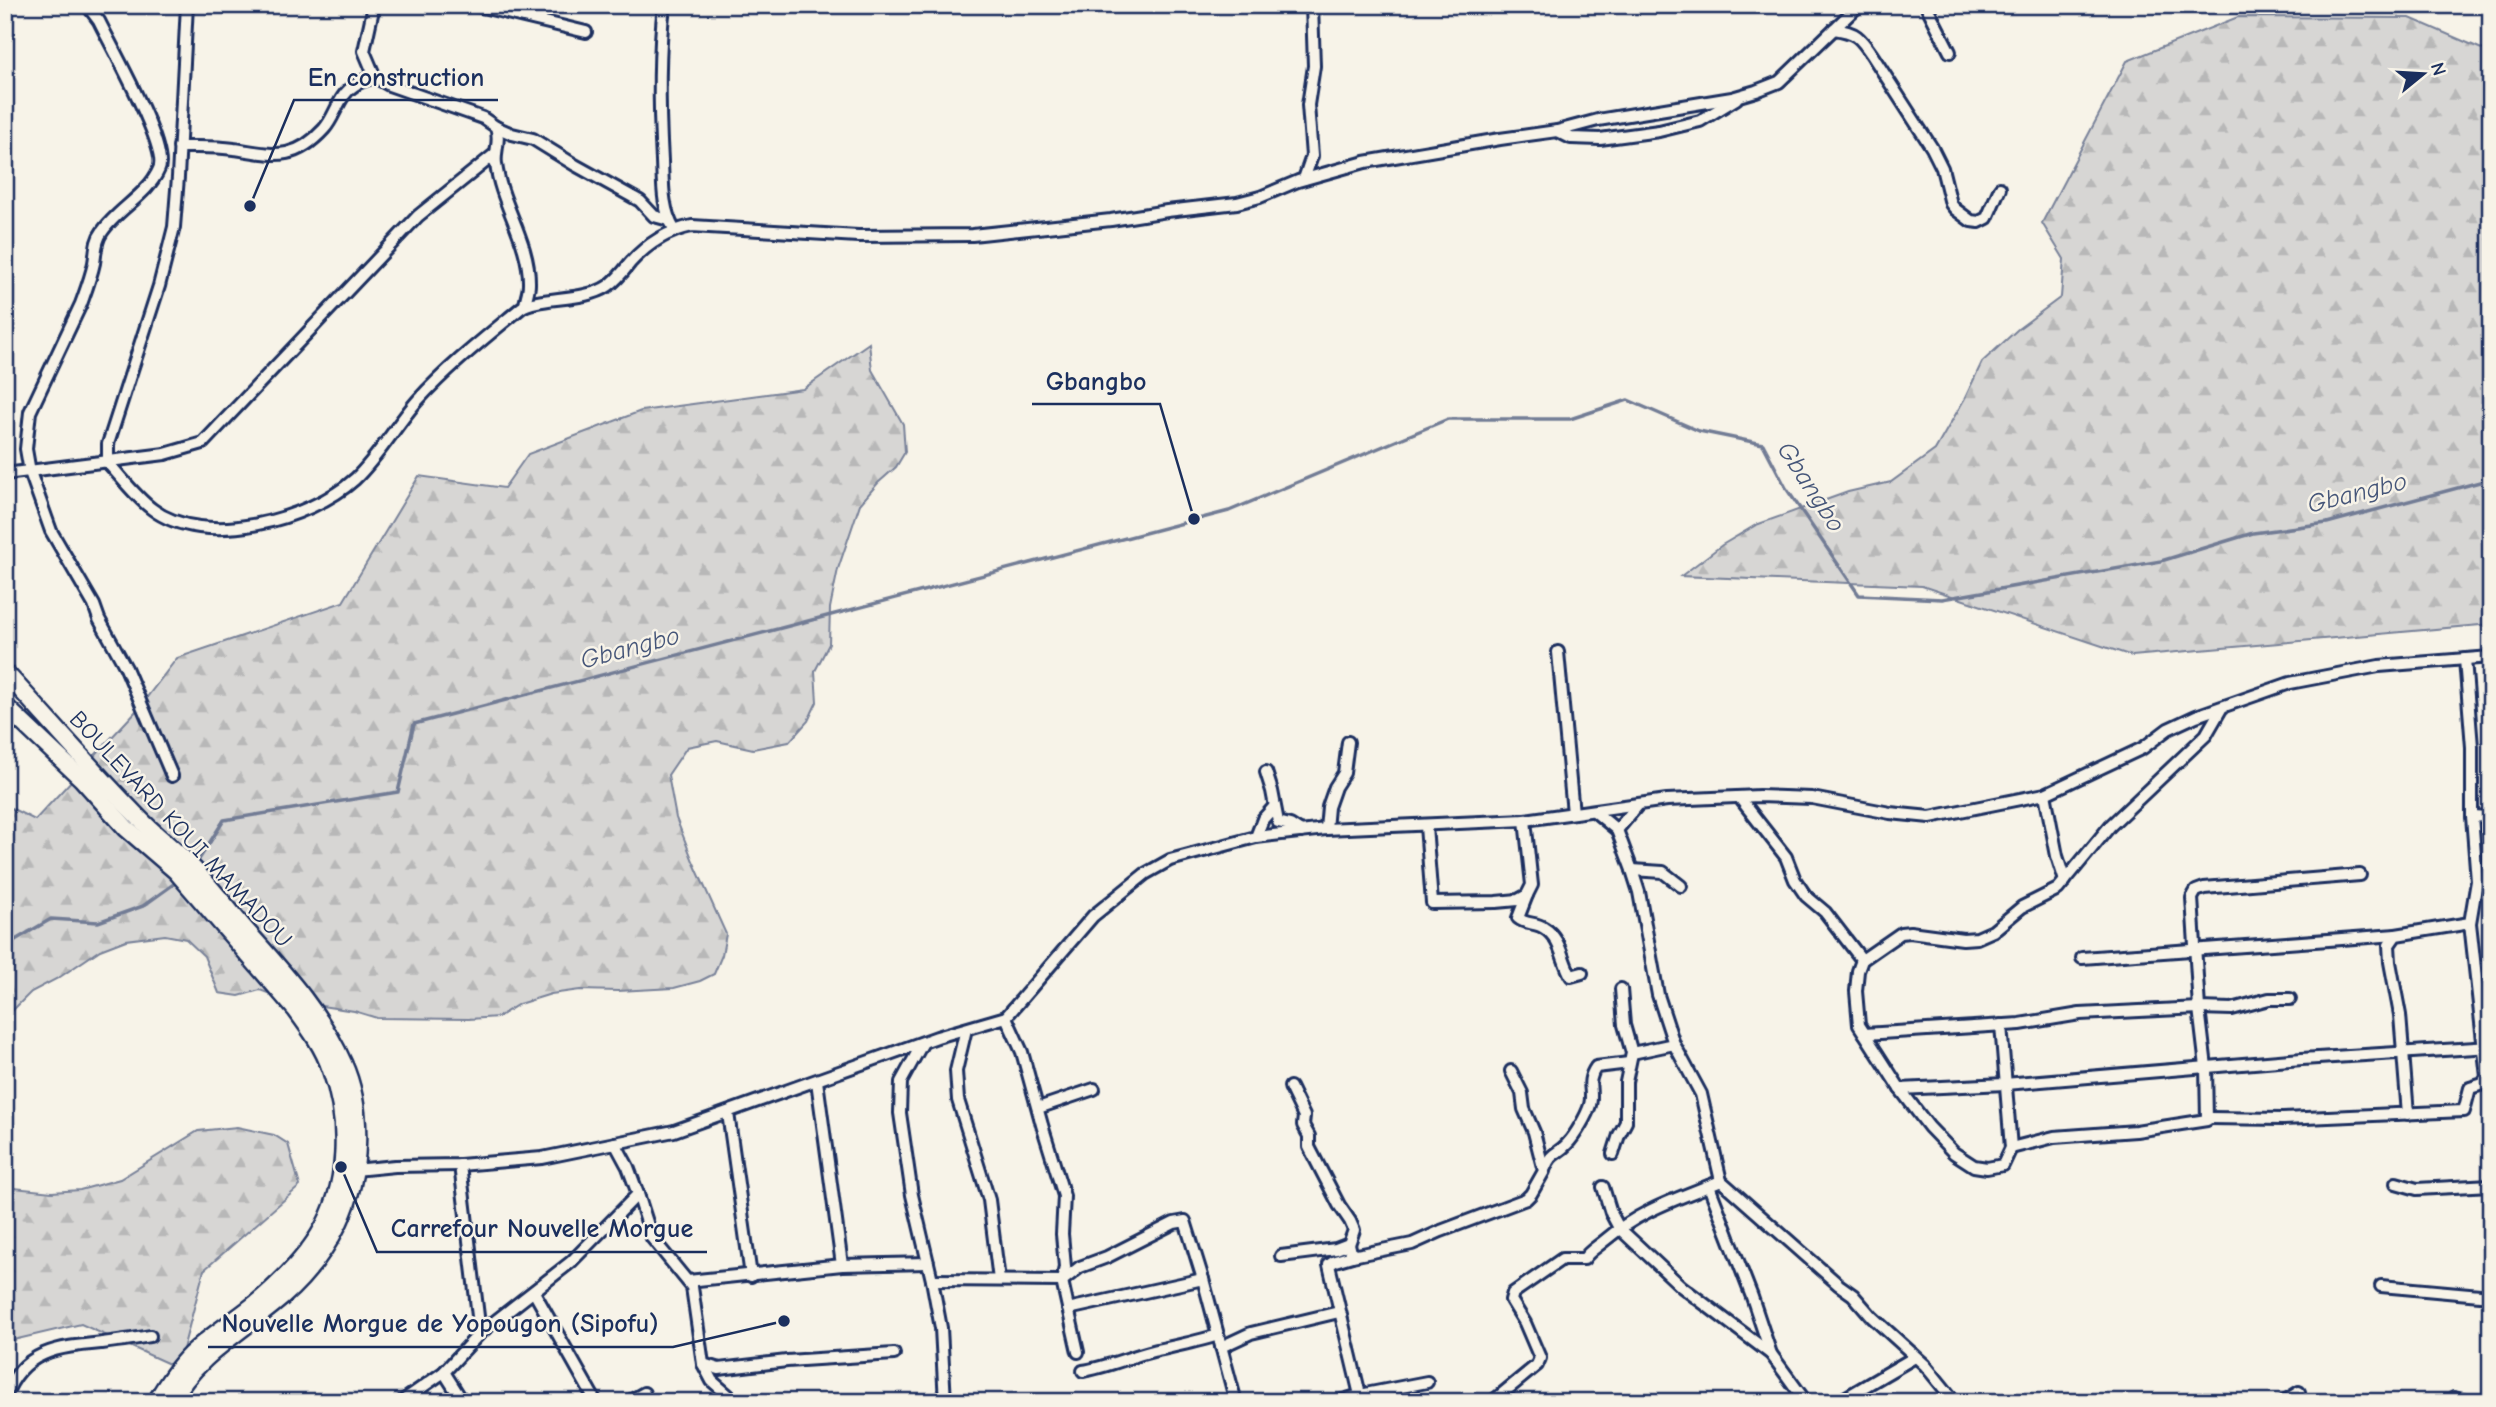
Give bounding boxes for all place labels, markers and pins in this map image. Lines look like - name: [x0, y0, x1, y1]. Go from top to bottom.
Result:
- callout: En construction: [294, 53, 498, 100]
- callout: Gbangbo: [1032, 357, 1160, 404]
- callout: Carrefour Nouvelle Morgue: [377, 1205, 707, 1252]
- callout: Nouvelle Morgue de Yopougon (Sipofu): [208, 1300, 673, 1347]

